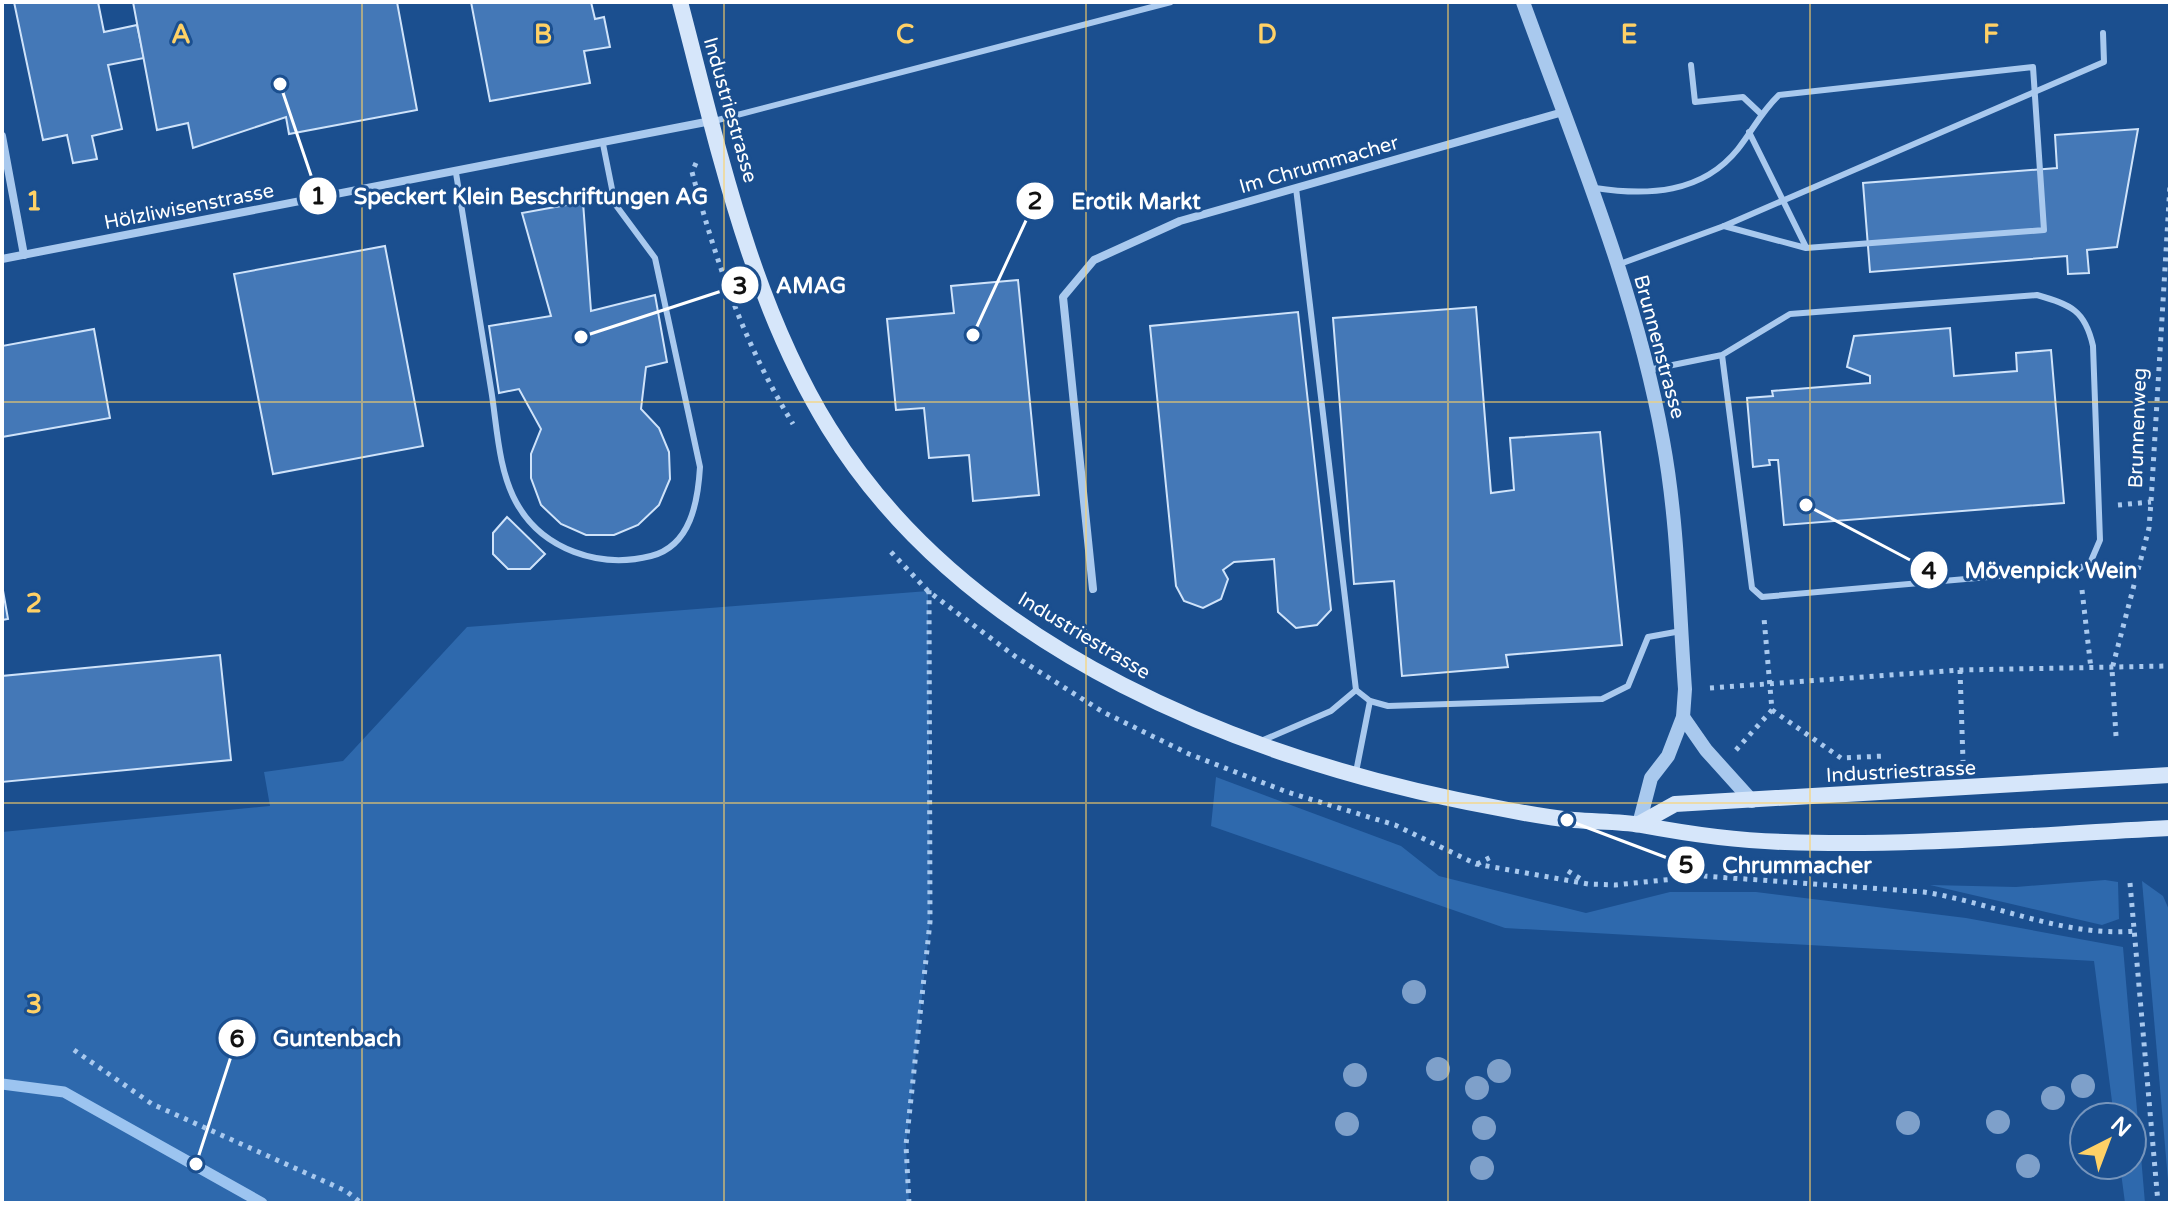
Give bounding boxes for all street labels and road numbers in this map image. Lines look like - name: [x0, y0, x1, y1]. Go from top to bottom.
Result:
- street label: Industriestrasse: [698, 35, 762, 185]
- street label: Im Chrummacher: [1237, 131, 1402, 199]
- street label: Hölzliwisenstrasse: [102, 179, 276, 235]
- street label: Brunnenstrasse: [1628, 272, 1690, 422]
- street label: Brunnenweg: [2124, 367, 2152, 489]
- street label: Industriestrasse: [1013, 587, 1155, 685]
- street label: Industriestrasse: [1825, 756, 1977, 788]

